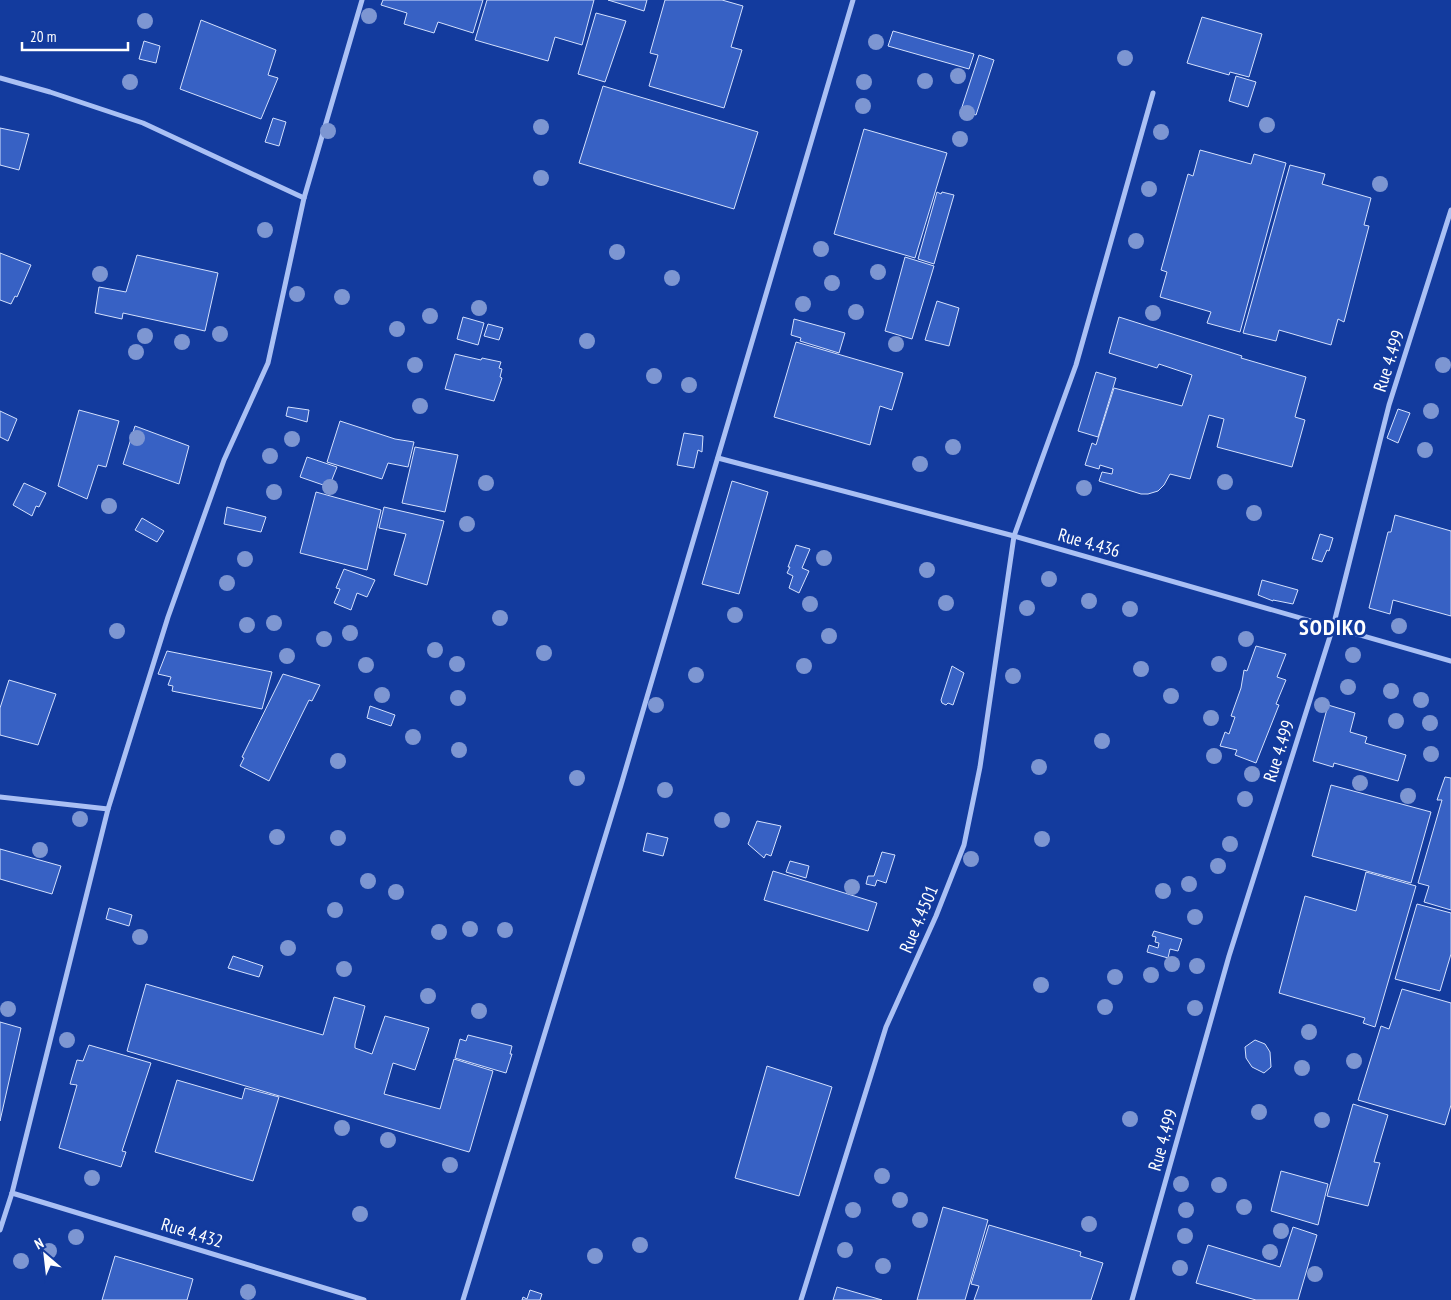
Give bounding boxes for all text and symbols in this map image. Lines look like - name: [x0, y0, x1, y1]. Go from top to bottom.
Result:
- scale bar: [22, 20, 129, 52]
- text: 20 m: [30, 27, 56, 46]
- street label: Rue 4.499: [1368, 327, 1409, 395]
- street label: Rue 4.436: [1056, 523, 1123, 562]
- district label: SODIKO: [1299, 613, 1367, 641]
- street label: Rue 4.499: [1258, 717, 1299, 785]
- street label: Rue 4.4501: [894, 881, 943, 956]
- street label: Rue 4.499: [1143, 1106, 1182, 1173]
- street label: Rue 4.432: [159, 1212, 226, 1253]
- north arrow: [20, 1230, 70, 1280]
- text: N: [31, 1234, 46, 1253]

